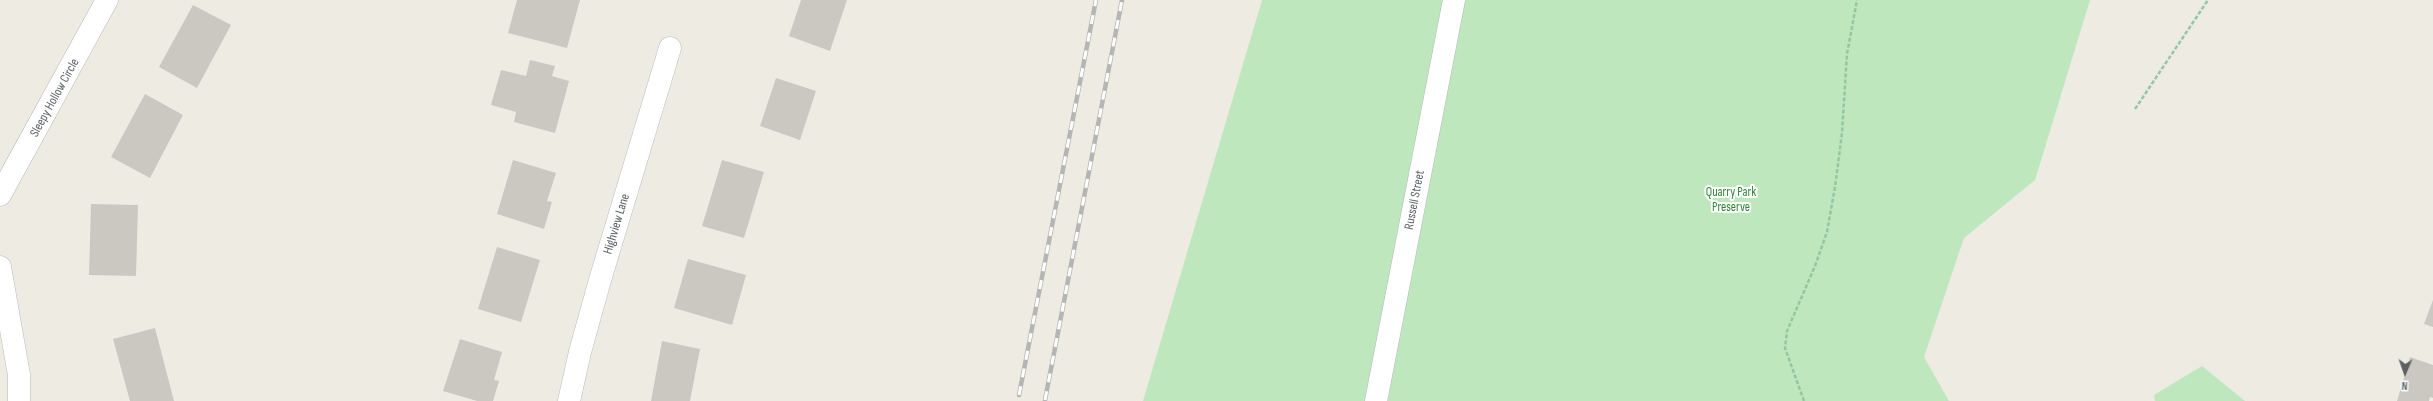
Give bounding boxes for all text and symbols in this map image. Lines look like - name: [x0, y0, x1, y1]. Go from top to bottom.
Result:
- street label: Sleepy Hollow Circle: [27, 56, 83, 140]
- street label: Russell Street: [1402, 169, 1428, 231]
- park label: Quarry Park Preserve: [1706, 185, 1756, 216]
- street label: Highview Lane: [600, 192, 634, 256]
- north arrow: [2385, 353, 2425, 393]
- text: N: [2401, 379, 2408, 392]

